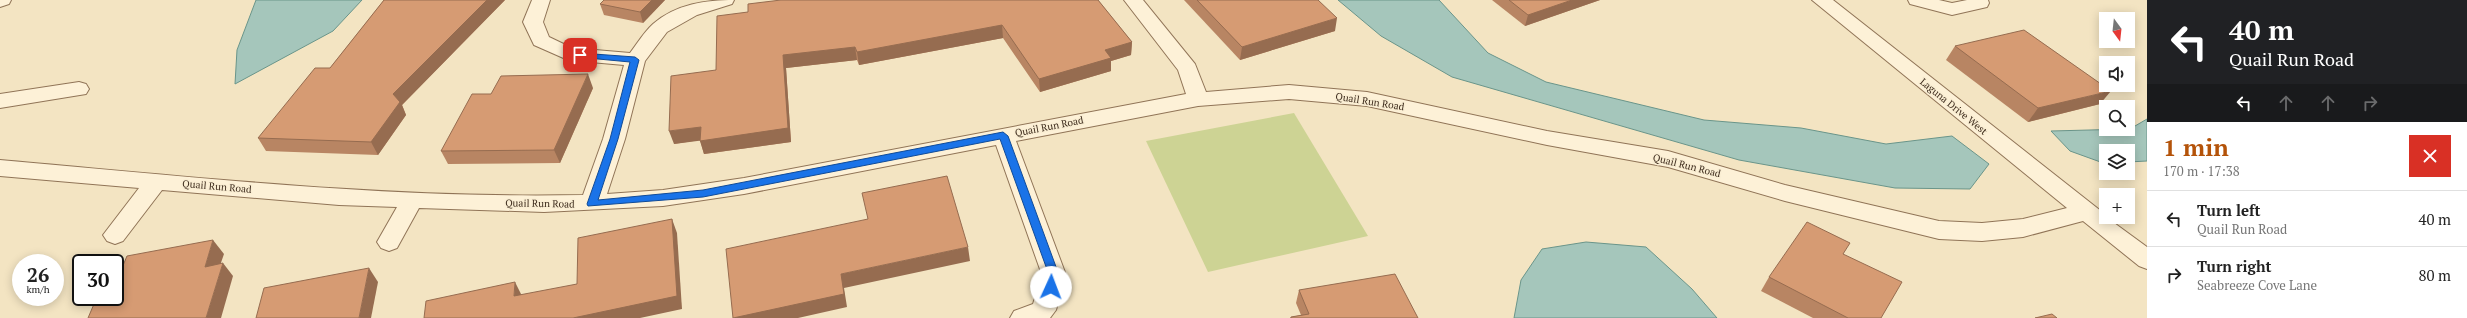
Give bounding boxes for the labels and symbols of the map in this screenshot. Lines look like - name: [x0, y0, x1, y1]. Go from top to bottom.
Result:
- north arrow: [2099, 12, 2135, 48]
- pin: [563, 38, 597, 72]
- street label: Laguna Drive West: [1917, 75, 1990, 138]
- street label: Quail Run Road: [1335, 90, 1406, 113]
- street label: Quail Run Road: [1014, 113, 1085, 139]
- street label: Quail Run Road: [1652, 151, 1723, 180]
- street label: Quail Run Road: [182, 177, 253, 196]
- street label: Quail Run Road: [505, 196, 575, 211]
- speed limit sign: 30: [72, 254, 124, 306]
- position arrow: [1030, 266, 1072, 308]

